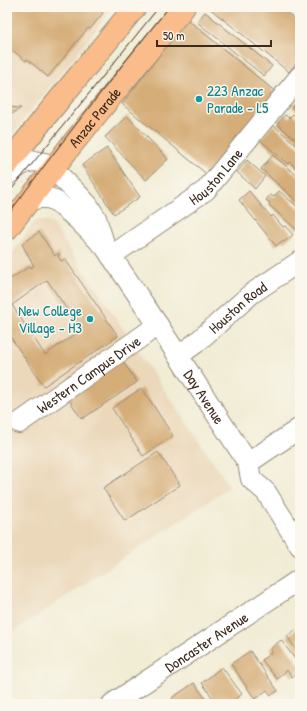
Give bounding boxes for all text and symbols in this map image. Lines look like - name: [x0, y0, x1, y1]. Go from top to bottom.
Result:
- scale bar: [157, 22, 271, 48]
- text: 50 m: [163, 27, 184, 44]
- place label: 223 Anzac Parade - L5: [207, 80, 269, 118]
- street label: Anzac Parade: [63, 82, 125, 152]
- marker: 223 Anzac Parade - L5: [194, 94, 204, 104]
- street label: Houston Lane: [184, 143, 247, 209]
- street label: Houston Road: [203, 276, 271, 338]
- place label: New College Village - H3: [18, 300, 82, 338]
- marker: New College Village - H3: [85, 314, 95, 324]
- street label: Western Campus Drive: [32, 330, 145, 418]
- street label: Day Avenue: [179, 365, 230, 428]
- street label: Doncaster Avenue: [160, 606, 252, 677]

